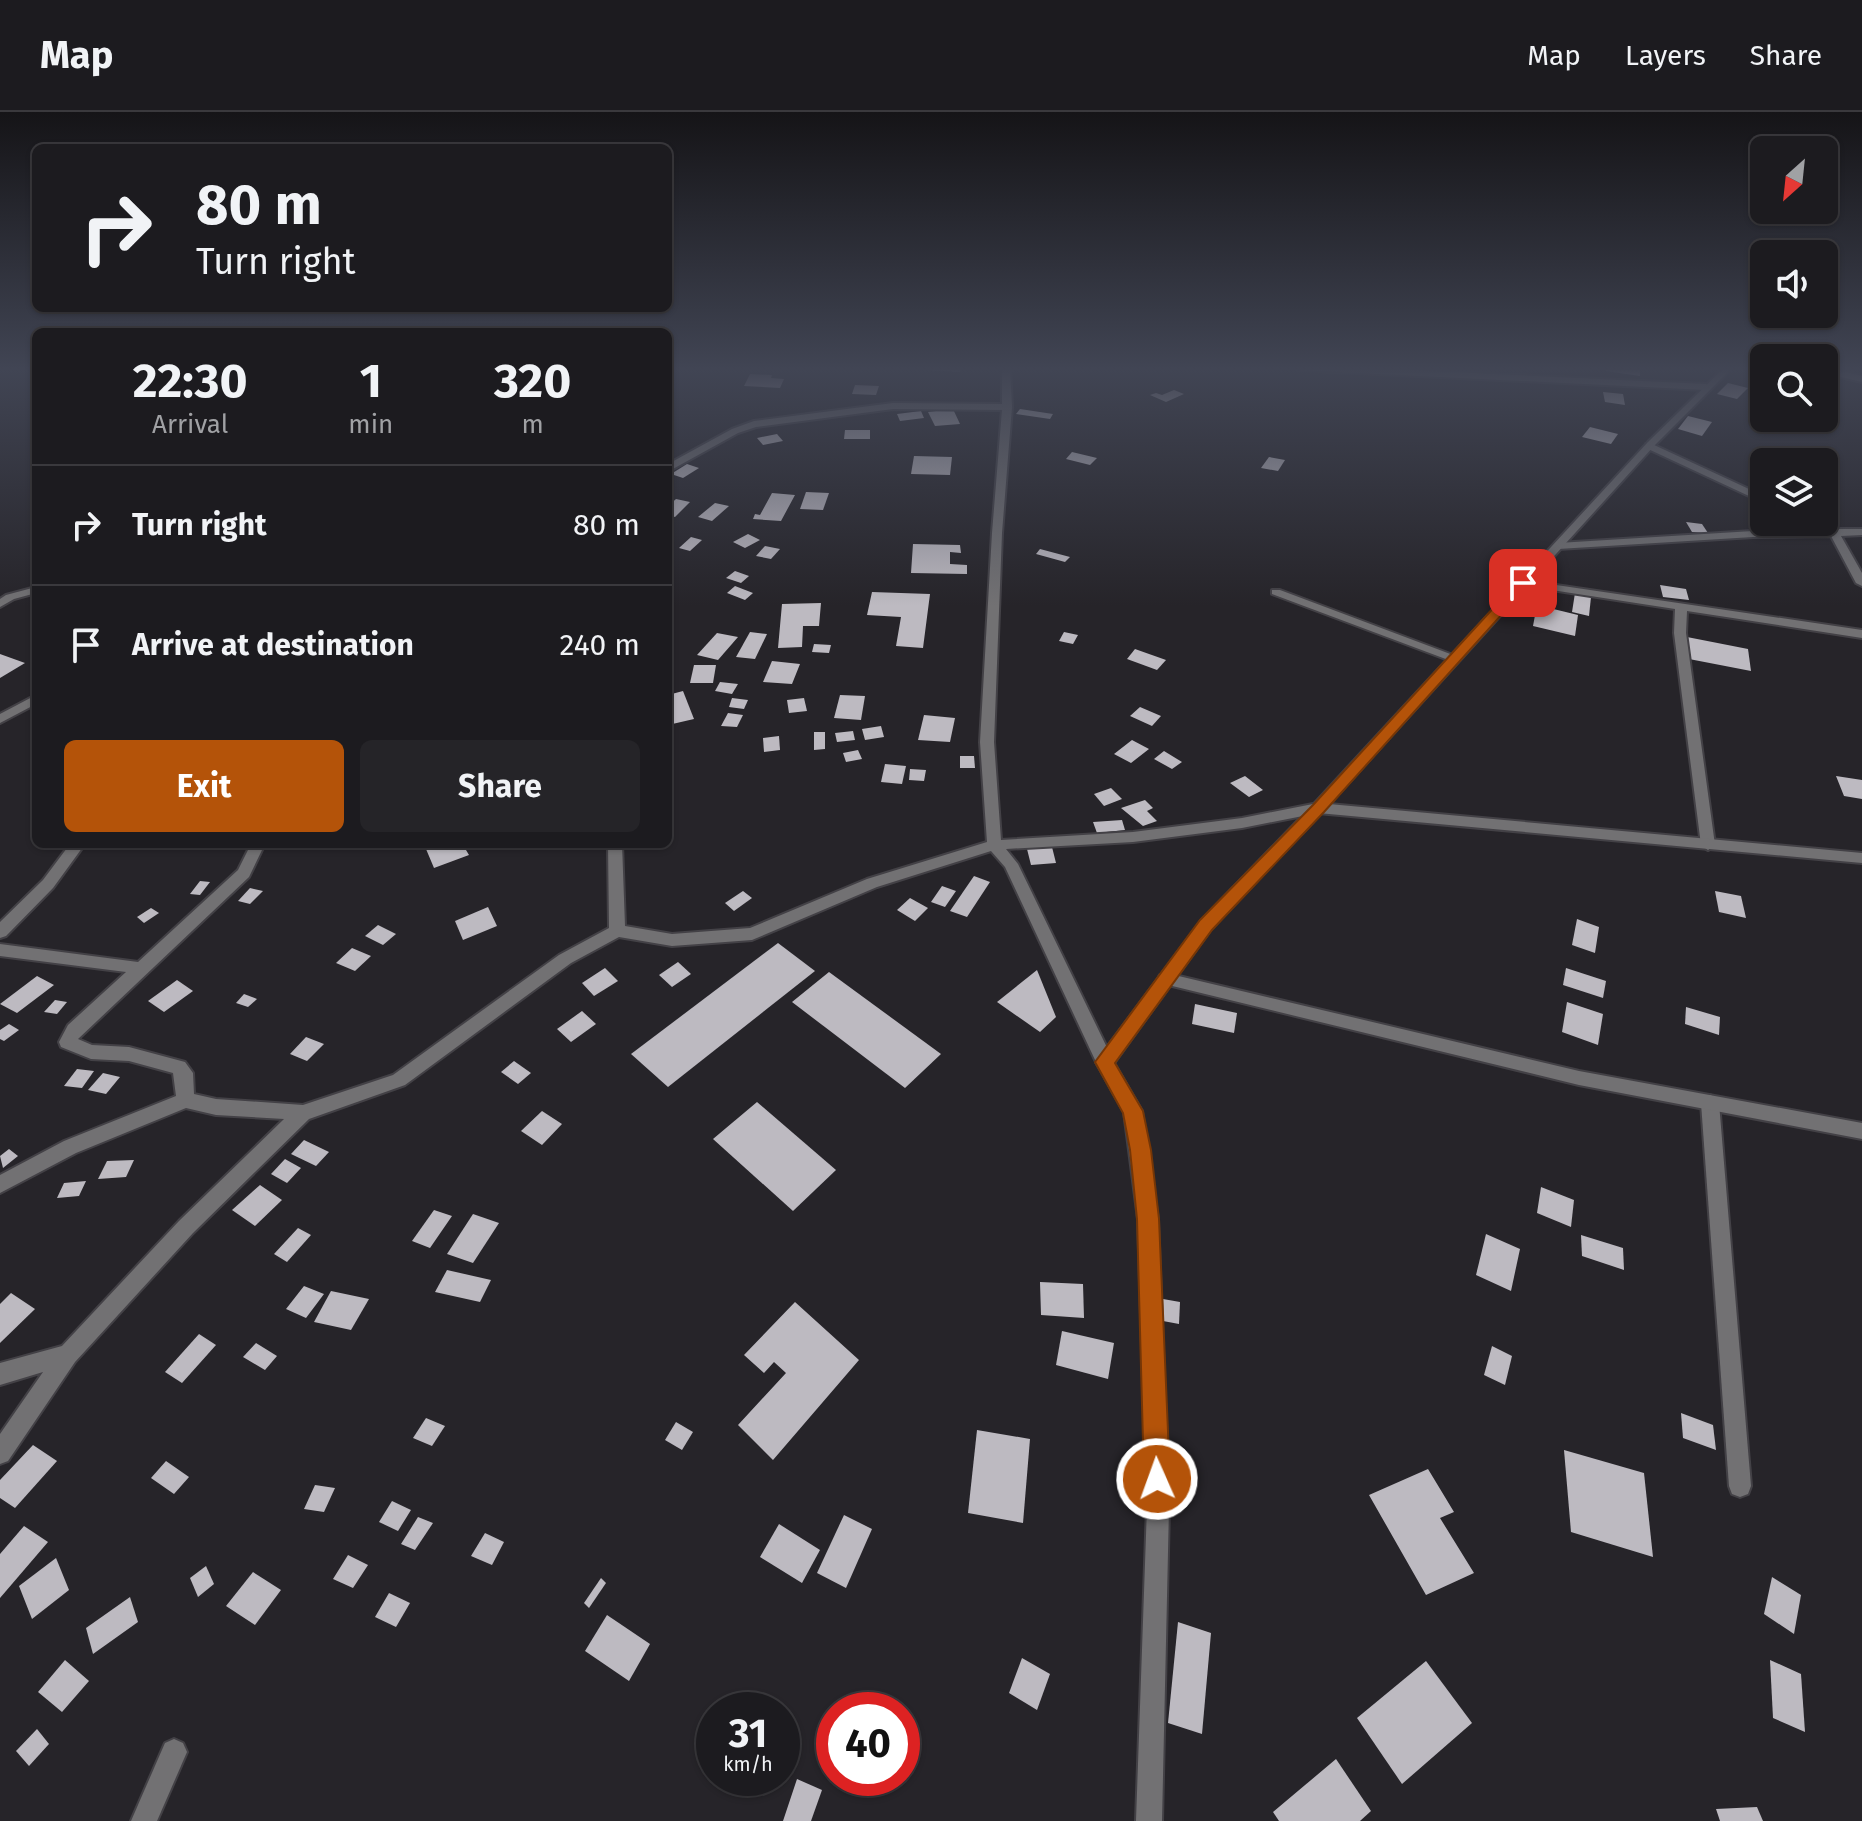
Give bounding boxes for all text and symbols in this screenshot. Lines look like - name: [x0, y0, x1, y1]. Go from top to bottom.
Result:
- text: Map: [40, 32, 113, 78]
- text: Map: [1527, 39, 1581, 72]
- text: Layers: [1625, 39, 1706, 72]
- text: Share: [1750, 39, 1822, 72]
- north arrow: [1750, 136, 1838, 224]
- map controls: [1750, 136, 1838, 536]
- text: 80 m: [196, 172, 322, 239]
- icon: right: [64, 176, 168, 280]
- text: Turn right: [196, 240, 356, 284]
- button: sound: [1750, 240, 1838, 328]
- button: search: [1750, 344, 1838, 432]
- text: 22:30: [133, 352, 248, 410]
- text: 1: [360, 352, 382, 410]
- text: 320: [494, 352, 571, 410]
- text: Arrival: [152, 409, 228, 440]
- text: min: [348, 409, 393, 440]
- text: m: [521, 409, 544, 440]
- button: layers: [1750, 448, 1838, 536]
- icon: right: [64, 503, 108, 547]
- text: Turn right: [132, 507, 267, 543]
- text: 80 m: [573, 507, 640, 543]
- pin: [1489, 549, 1557, 617]
- icon: arrive: [1501, 561, 1545, 605]
- icon: arrive: [64, 623, 108, 667]
- text: Arrive at destination: [132, 627, 414, 663]
- text: 240 m: [560, 627, 640, 663]
- button: Exit: [64, 740, 344, 832]
- button: Share: [360, 740, 640, 832]
- position arrow: [1115, 1437, 1199, 1521]
- speed limit sign: 40: [816, 1692, 920, 1796]
- text: 31: [729, 1710, 767, 1758]
- text: km/h: [723, 1752, 773, 1776]

